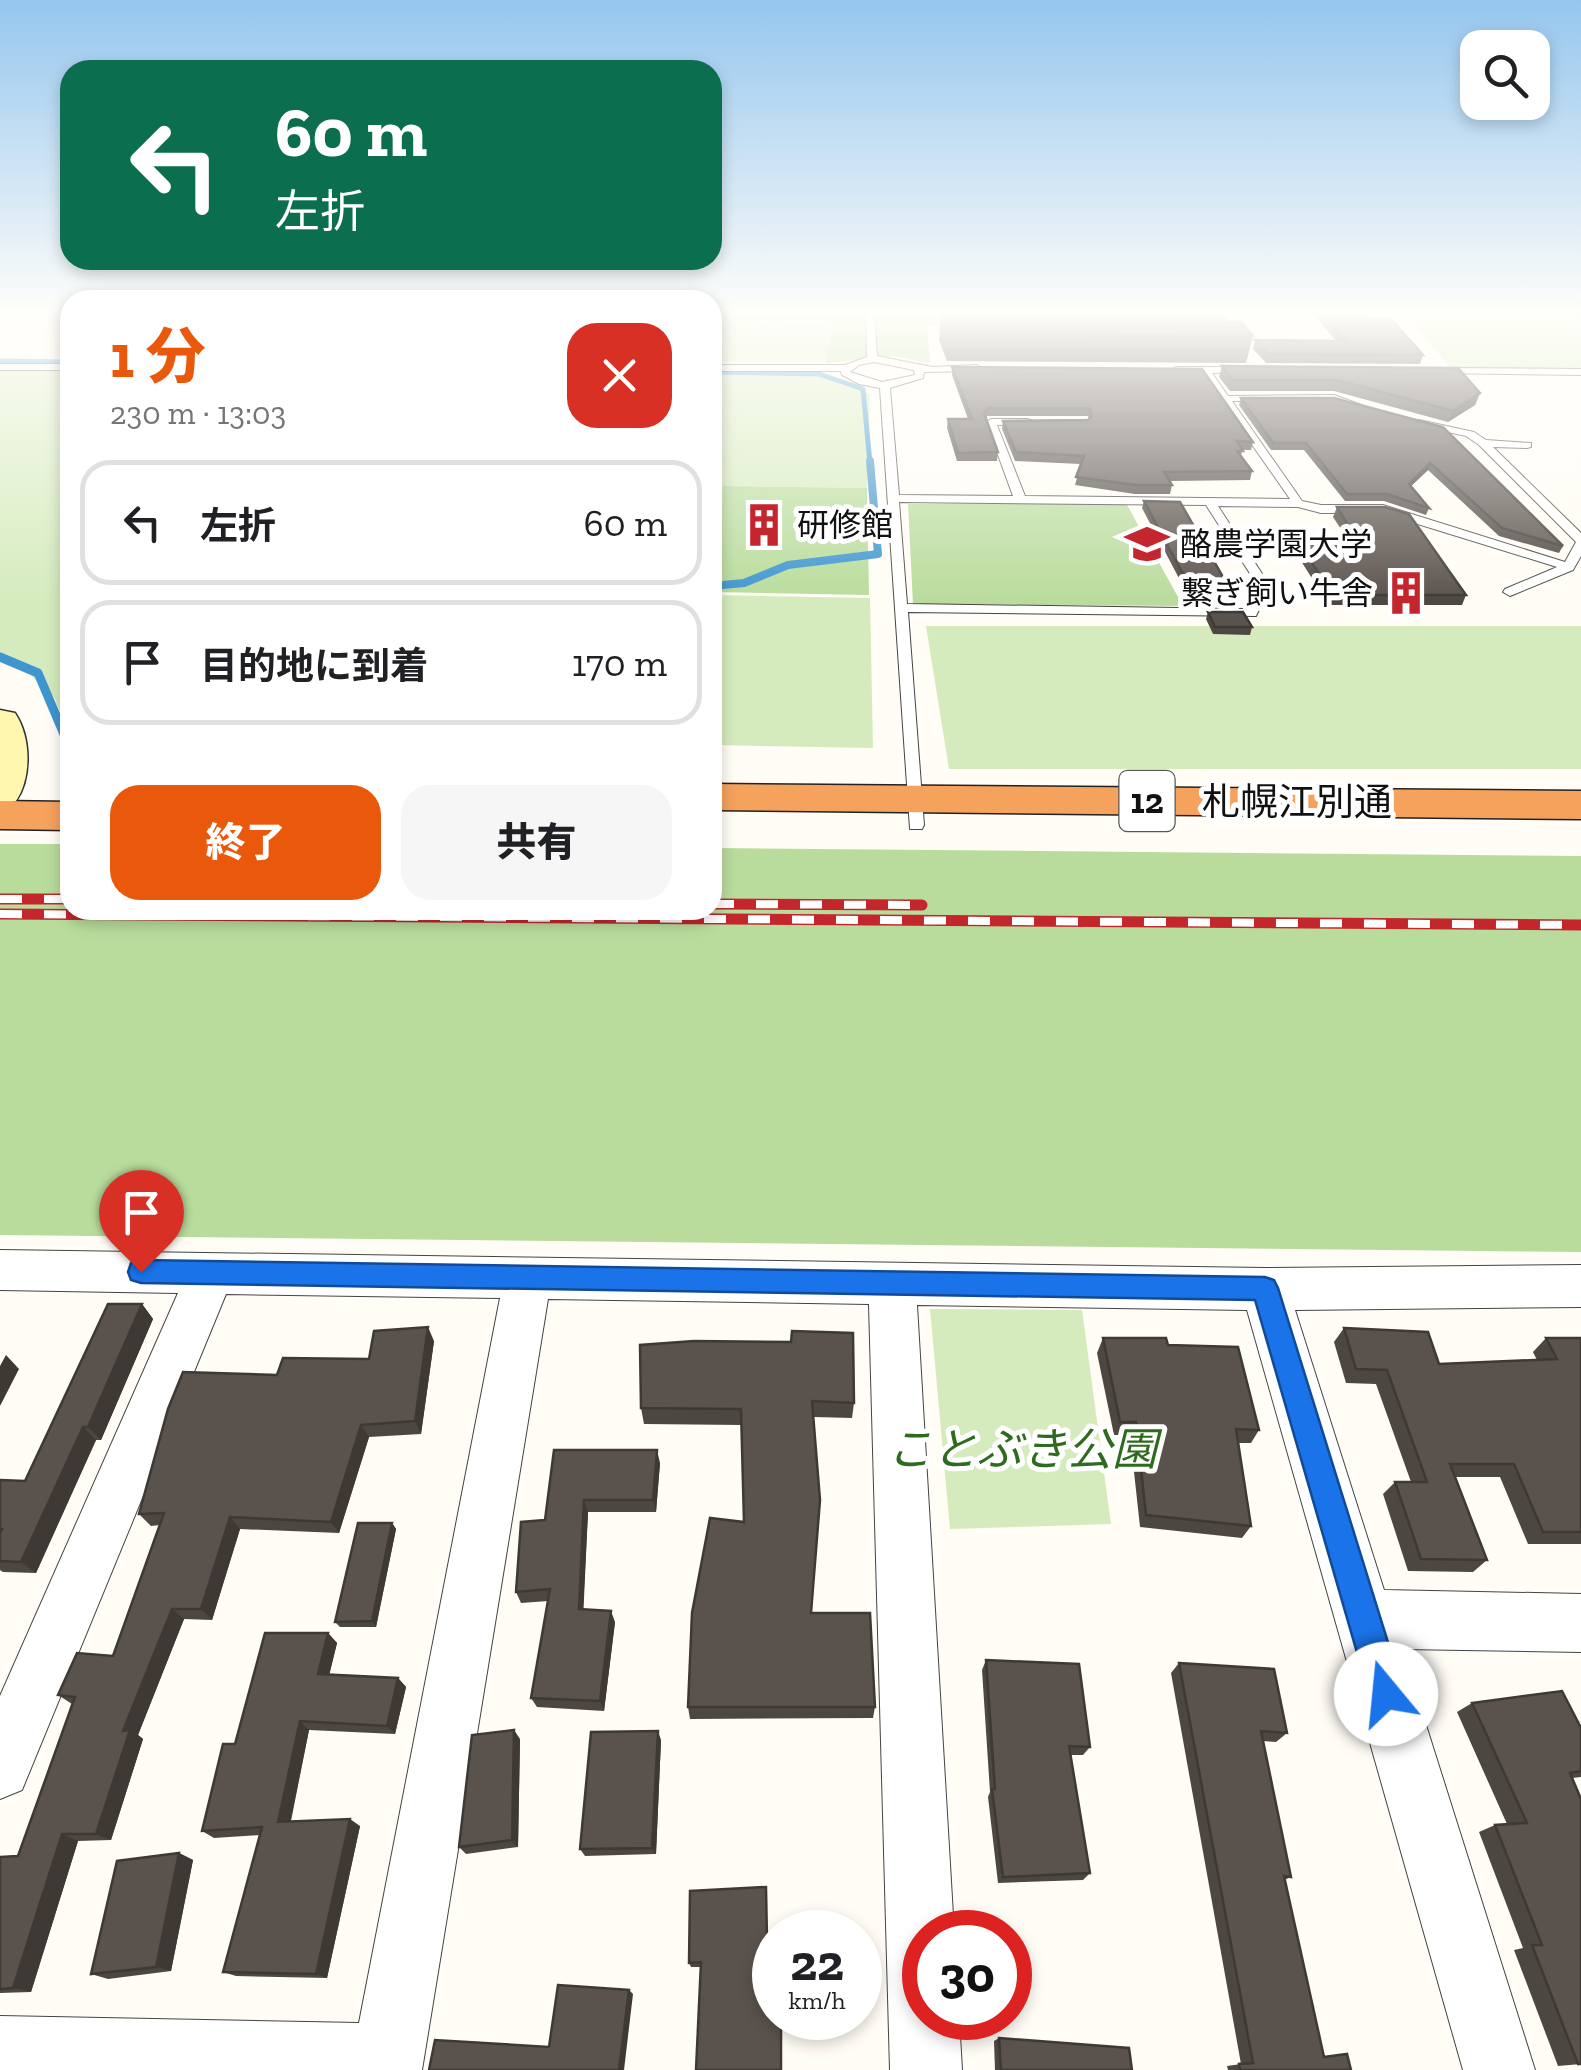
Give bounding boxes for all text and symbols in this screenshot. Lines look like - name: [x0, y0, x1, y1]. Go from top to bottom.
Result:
- map controls: [1460, 30, 1550, 120]
- button: search: [1460, 30, 1550, 120]
- text: 60 m: [275, 90, 427, 174]
- icon: left: [110, 100, 240, 230]
- text: 左折: [275, 185, 365, 239]
- text: 1 分: [110, 320, 205, 392]
- button: close: [567, 323, 672, 428]
- text: 230 m · 13:03: [110, 394, 286, 432]
- icon: left: [115, 495, 170, 550]
- text: 60 m: [584, 500, 667, 546]
- building icon: 研修館: [740, 501, 788, 549]
- text: 左折: [200, 503, 276, 549]
- place label: 研修館: [797, 506, 893, 544]
- school or university icon: 酪農学園大学: [1123, 520, 1171, 568]
- place label: 酪農学園大学: [1180, 525, 1372, 563]
- building icon: 繋ぎ飼い牛舎: [1382, 569, 1430, 617]
- place label: 繋ぎ飼い牛舎: [1181, 574, 1373, 612]
- icon: arrive: [115, 635, 170, 690]
- text: 170 m: [572, 640, 667, 686]
- text: 目的地に到着: [200, 643, 428, 689]
- road number: 12: [1120, 771, 1174, 831]
- street label: 札幌江別通: [1202, 779, 1392, 825]
- button: 終了: [110, 785, 381, 900]
- button: 共有: [401, 785, 672, 900]
- pin: [99, 1170, 184, 1273]
- icon: arrive: [114, 1185, 169, 1240]
- park label: ことぶき公園: [887, 1423, 1163, 1477]
- position arrow: [1334, 1642, 1438, 1746]
- speed limit sign: 30: [902, 1910, 1032, 2040]
- text: 22: [790, 1933, 844, 1993]
- text: km/h: [788, 1985, 846, 2015]

